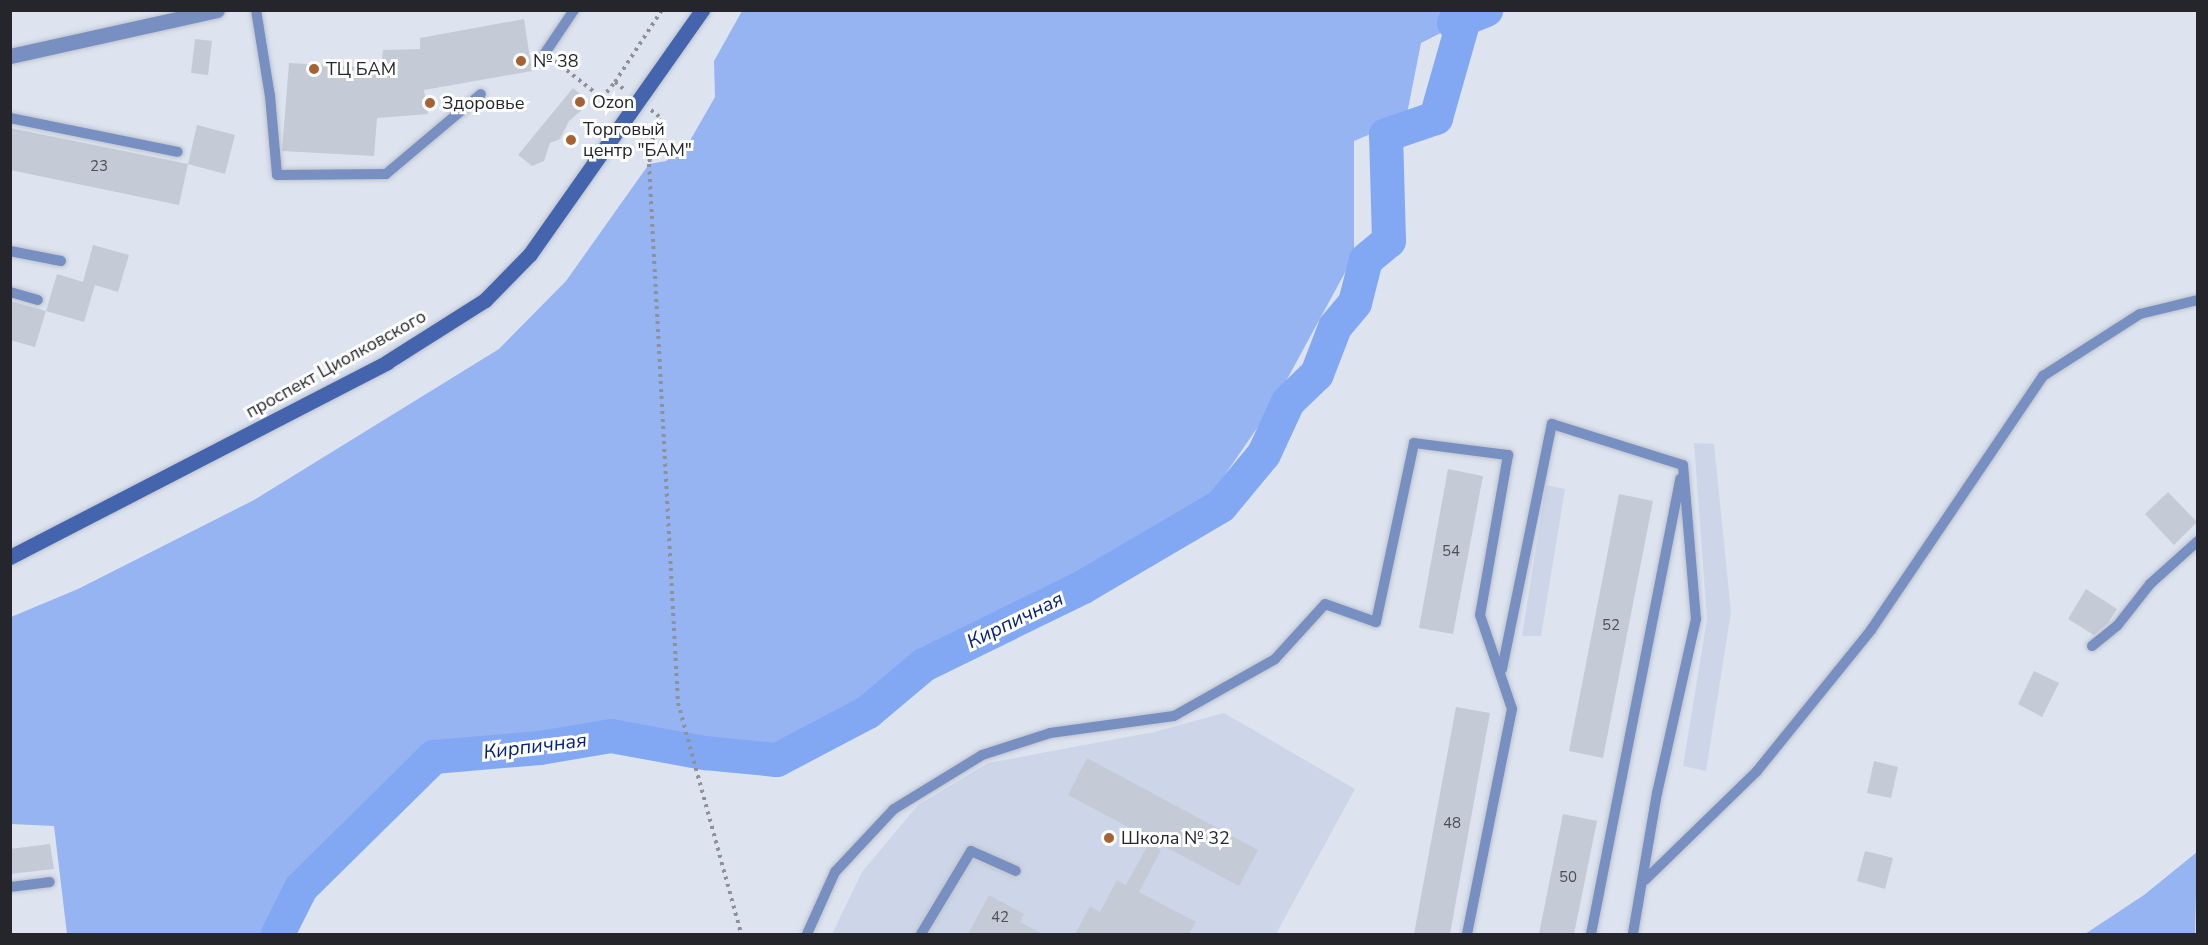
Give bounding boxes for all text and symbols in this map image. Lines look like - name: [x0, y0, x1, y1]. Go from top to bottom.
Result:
- place label: № 38: [533, 50, 579, 72]
- marker: № 38: [514, 54, 528, 68]
- place label: ТЦ БАМ: [326, 58, 396, 80]
- marker: ТЦ БАМ: [307, 62, 321, 76]
- place label: Ozon: [592, 91, 634, 113]
- place label: Здоровье: [442, 92, 524, 114]
- marker: Ozon: [573, 95, 587, 109]
- marker: Здоровье: [423, 96, 437, 110]
- place label: Торговый центр "БАМ": [583, 119, 692, 162]
- marker: Торговый центр "БАМ": [564, 133, 578, 147]
- house number: 23: [90, 158, 108, 176]
- street label: проспект Циолковского: [242, 305, 430, 423]
- house number: 54: [1442, 543, 1460, 561]
- water label: Кирпичная: [963, 586, 1067, 654]
- house number: 52: [1602, 617, 1620, 635]
- water label: Кирпичная: [482, 728, 588, 764]
- house number: 48: [1443, 815, 1461, 833]
- place label: Школа № 32: [1121, 827, 1230, 849]
- marker: Школа № 32: [1102, 831, 1116, 845]
- house number: 50: [1559, 869, 1577, 887]
- house number: 42: [991, 909, 1009, 927]

